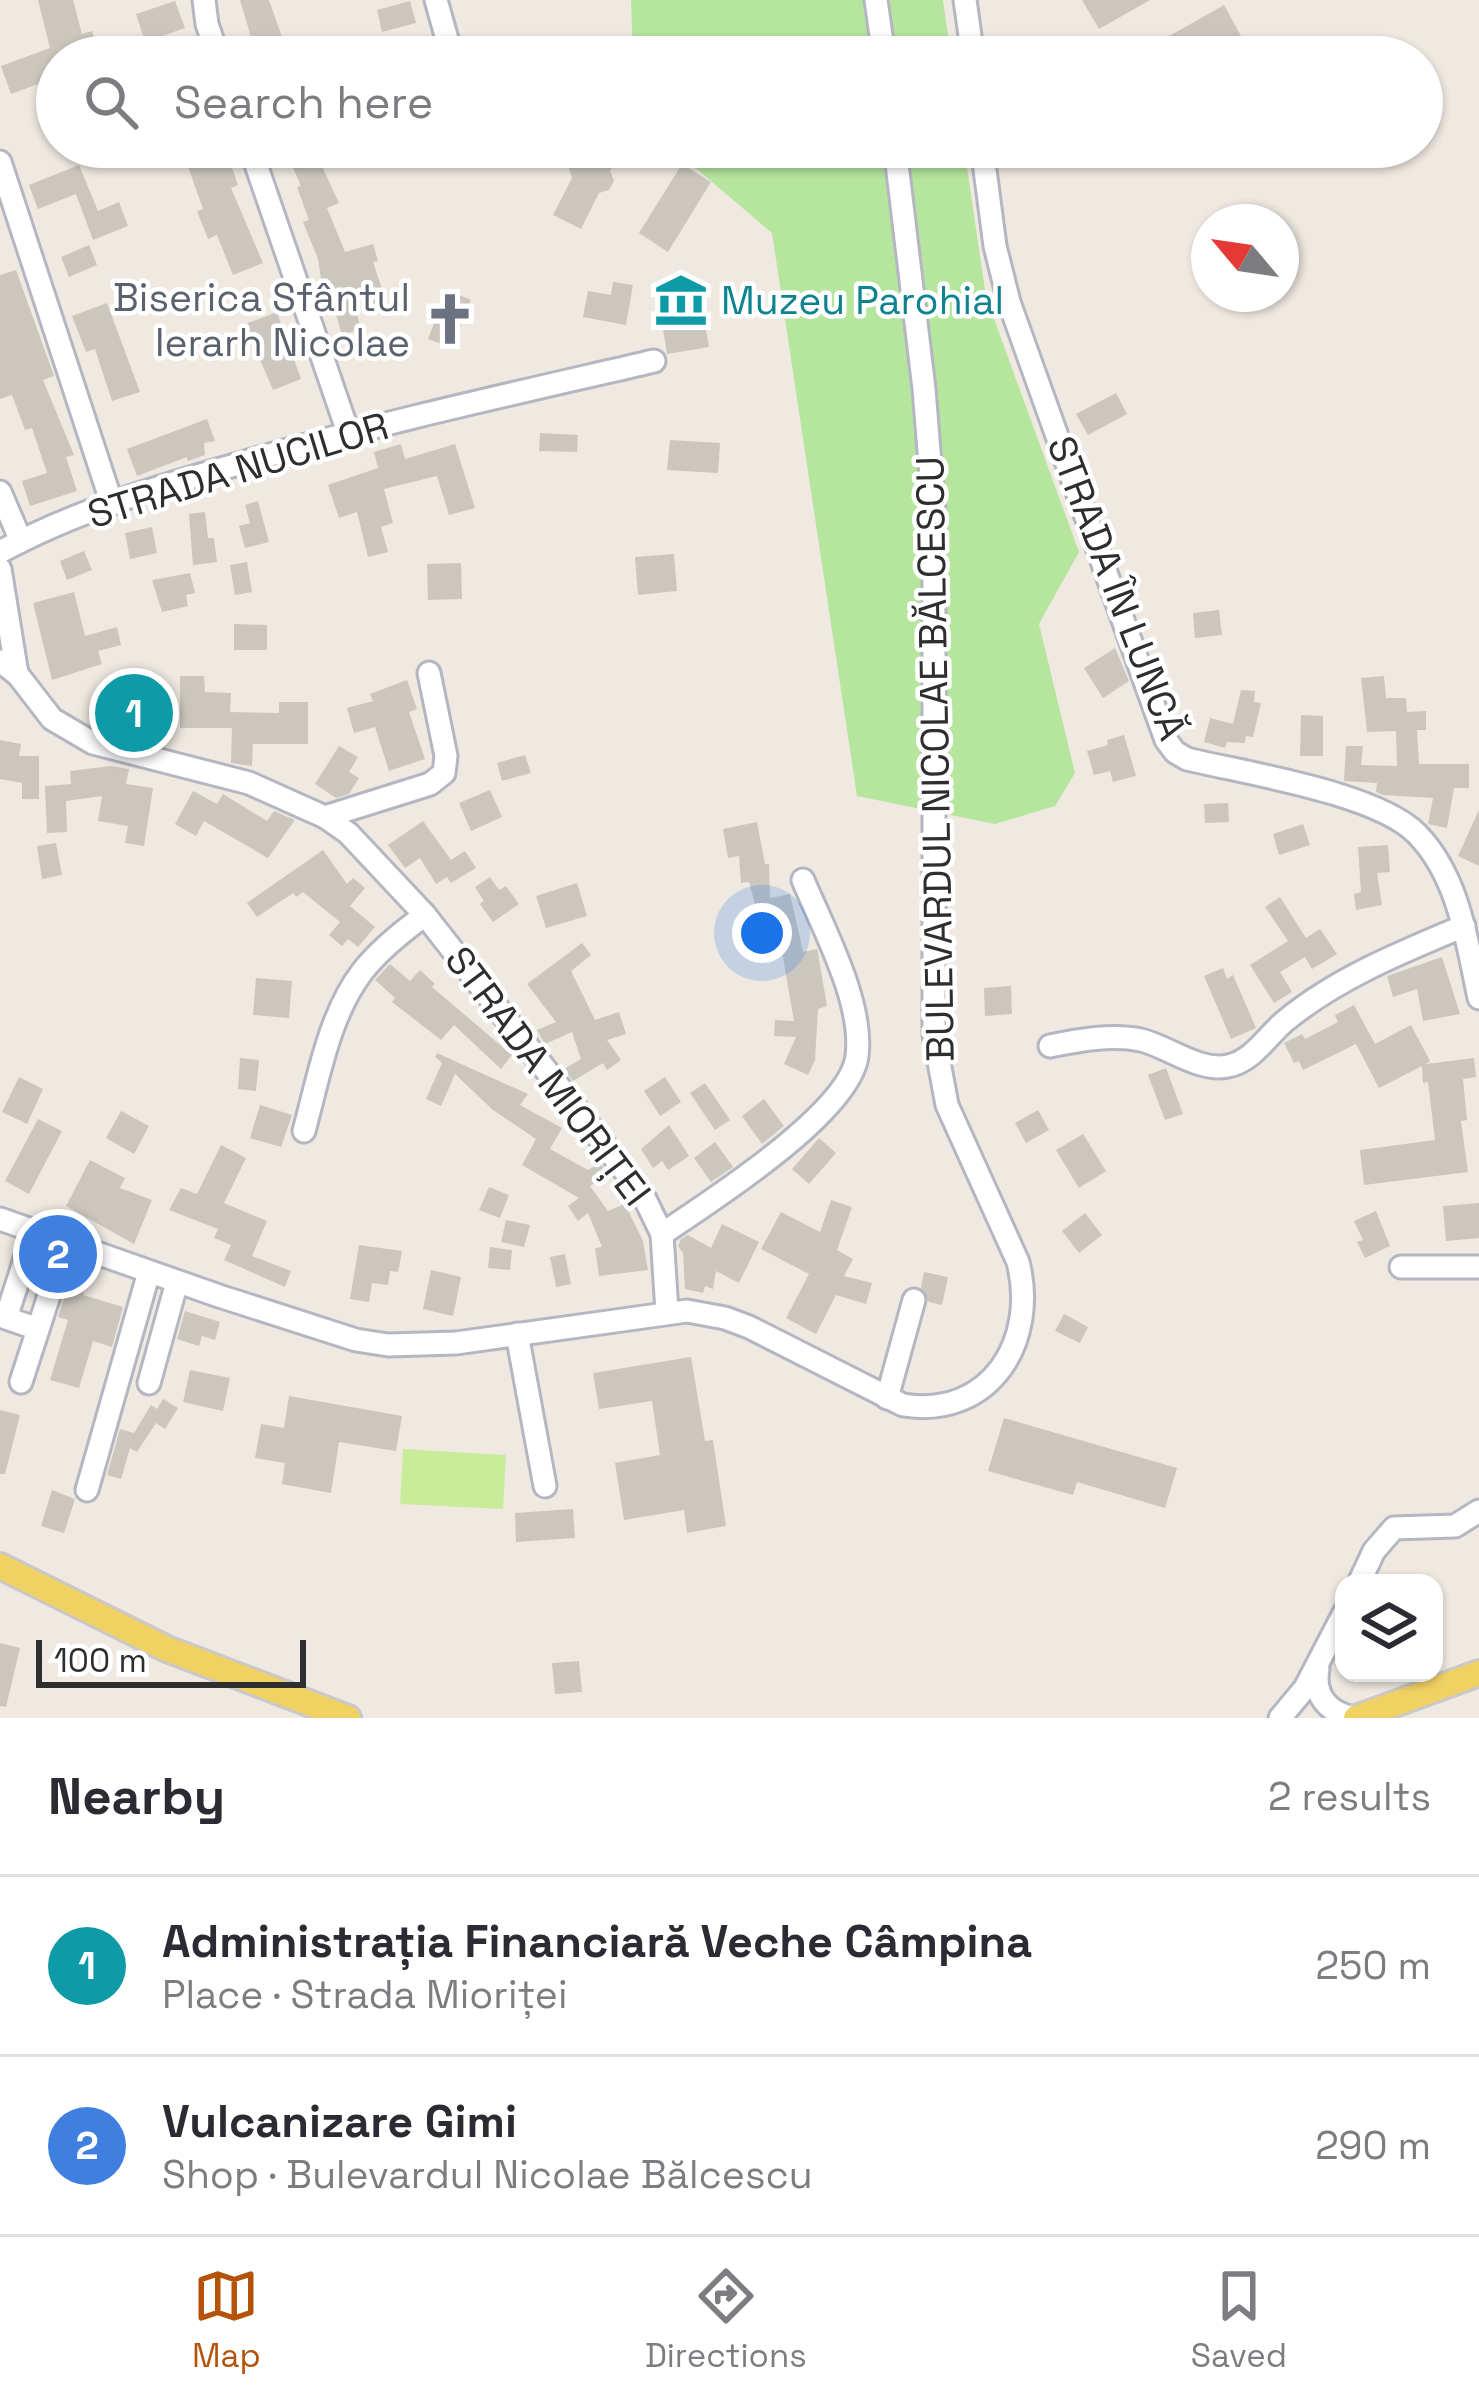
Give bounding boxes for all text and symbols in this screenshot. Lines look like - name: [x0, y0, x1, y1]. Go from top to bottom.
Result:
- search box: [36, 36, 1443, 168]
- icon: search: [78, 69, 144, 135]
- text: Search here: [174, 74, 433, 131]
- north arrow: [1191, 204, 1299, 312]
- museum icon: Muzeu Parohial: [652, 271, 710, 329]
- place label: Biserica Sfântul Ierarh Nicolae: [113, 273, 410, 367]
- place label: Muzeu Parohial: [721, 276, 1004, 325]
- church icon: Biserica Sfântul Ierarh Nicolae: [421, 290, 479, 348]
- street label: STRADA NUCILOR: [82, 401, 394, 539]
- street label: STRADA ÎN LUNCĂ: [1036, 429, 1198, 747]
- street label: BULEVARDUL NICOLAE BĂLCESCU: [905, 456, 965, 1062]
- pin: 1: [95, 668, 173, 758]
- your location: [732, 903, 792, 963]
- street label: STRADA MIORIȚEI: [434, 937, 662, 1215]
- pin: 2: [19, 1209, 97, 1299]
- map controls: [1335, 1574, 1443, 1682]
- button: layers: [1335, 1574, 1443, 1682]
- scale bar: [36, 1634, 306, 1687]
- text: 100 m: [54, 1640, 147, 1682]
- text: Nearby: [48, 1764, 225, 1829]
- text: 2 results: [1268, 1772, 1431, 1821]
- text: Administrația Financiară Veche Câmpina: [162, 1913, 1032, 1970]
- text: 1: [78, 1941, 96, 1990]
- text: 250 m: [1316, 1941, 1431, 1990]
- text: Place · Strada Mioriței: [162, 1970, 568, 2019]
- text: Vulcanizare Gimi: [162, 2093, 517, 2150]
- text: 2: [75, 2121, 99, 2170]
- text: 290 m: [1315, 2121, 1431, 2170]
- text: Shop · Bulevardul Nicolae Bălcescu: [162, 2150, 813, 2199]
- tab: Map: [192, 2263, 261, 2377]
- tab: Directions: [645, 2263, 807, 2377]
- tab: Saved: [1191, 2263, 1287, 2377]

